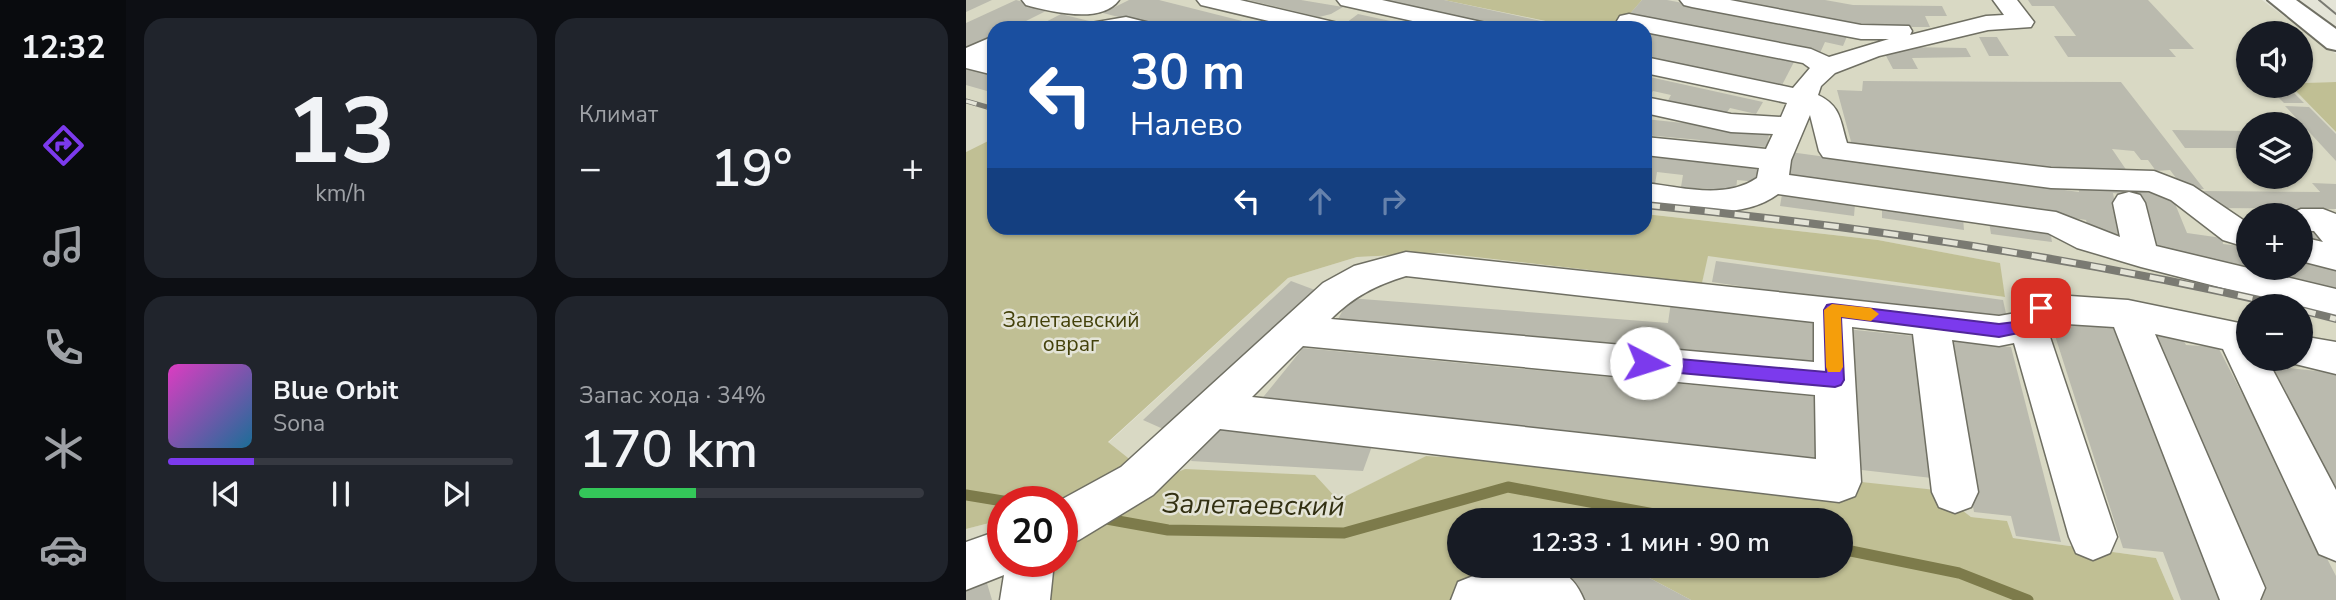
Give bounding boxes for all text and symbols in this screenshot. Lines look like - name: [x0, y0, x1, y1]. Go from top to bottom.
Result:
- map controls: [2236, 21, 2313, 371]
- button: sound: [2236, 21, 2313, 98]
- text: 12:32: [21, 26, 105, 69]
- text: 30 m: [1130, 39, 1245, 106]
- icon: left: [1015, 49, 1106, 140]
- text: 13: [286, 70, 395, 194]
- text: Климат: [579, 99, 658, 130]
- text: Налево: [1130, 103, 1243, 146]
- button: layers: [2236, 112, 2313, 189]
- icon: directions: [39, 121, 88, 170]
- text: 19°: [711, 133, 792, 204]
- text: −: [579, 143, 602, 194]
- text: +: [901, 143, 924, 194]
- text: km/h: [315, 178, 366, 209]
- icon: left: [1228, 182, 1266, 220]
- icon: ahead: [1301, 182, 1339, 220]
- icon: right: [1374, 182, 1412, 220]
- button: +: [2236, 203, 2313, 280]
- icon: music: [39, 222, 88, 271]
- pin: [2011, 278, 2071, 338]
- icon: arrive: [2022, 289, 2060, 327]
- button: −: [2236, 294, 2313, 371]
- park label: Залетаевский овраг: [1002, 306, 1140, 358]
- icon: phone: [39, 323, 88, 372]
- position arrow: [1609, 326, 1683, 400]
- text: Blue Orbit: [273, 373, 398, 408]
- text: Запас хода · 34%: [579, 380, 766, 411]
- text: Sona: [273, 408, 325, 439]
- text: 170 km: [579, 414, 758, 485]
- icon: climate: [39, 424, 88, 473]
- icon: previous: [207, 475, 245, 513]
- icon: pause: [322, 475, 360, 513]
- icon: next: [437, 475, 475, 513]
- water label: Залетаевский: [1161, 484, 1345, 526]
- speed limit sign: 20: [987, 486, 1078, 577]
- icon: car: [39, 525, 88, 574]
- text: 12:33 · 1 мин · 90 m: [1530, 525, 1770, 560]

